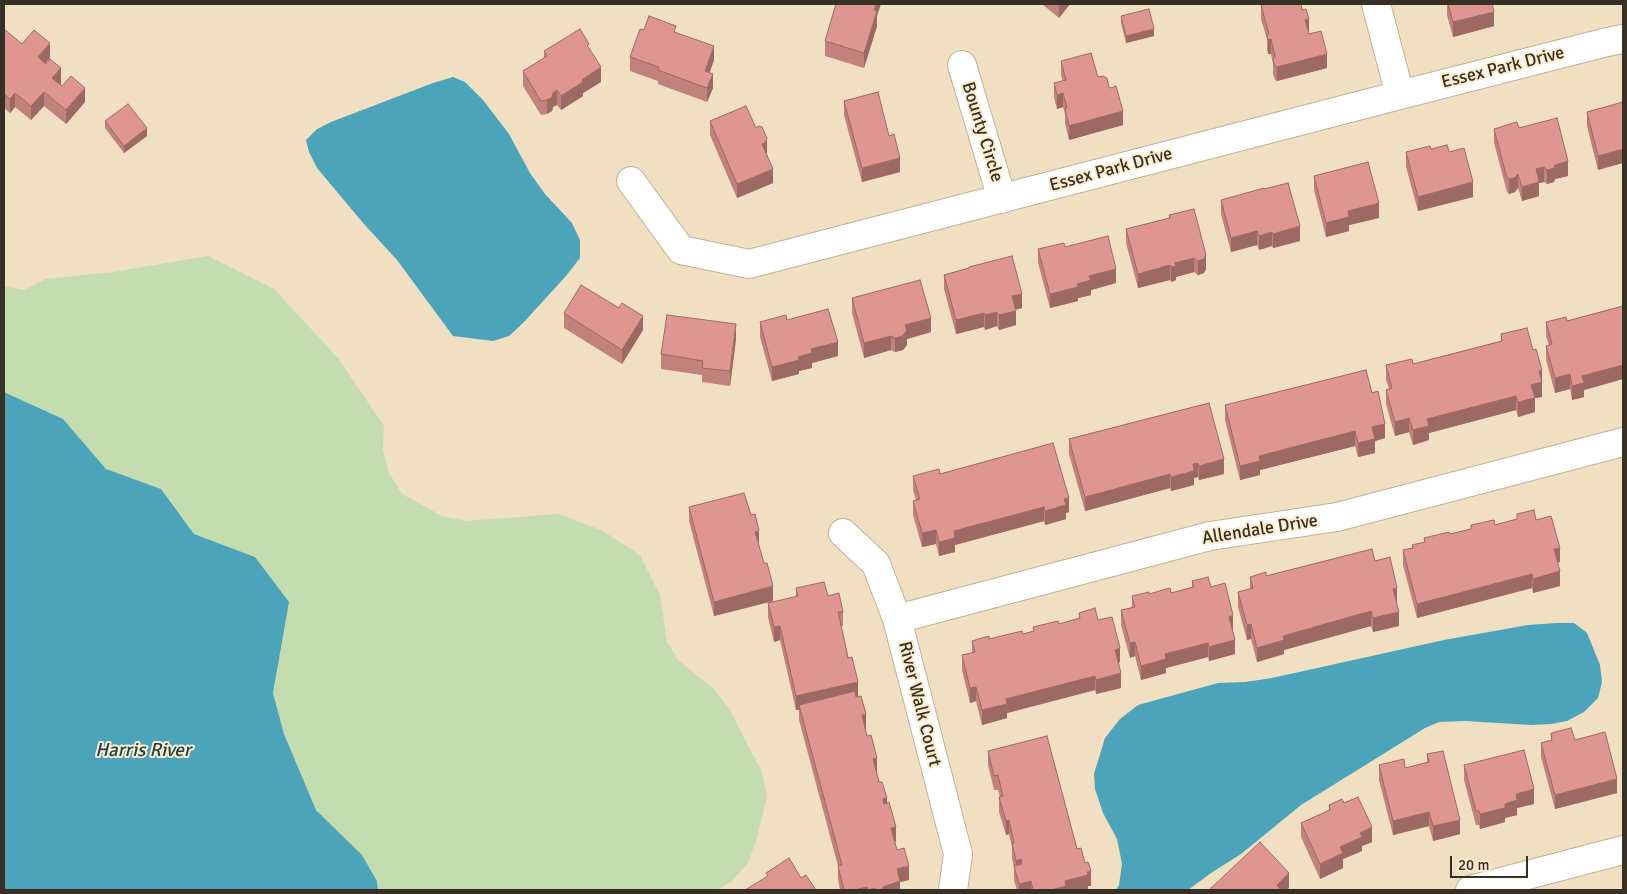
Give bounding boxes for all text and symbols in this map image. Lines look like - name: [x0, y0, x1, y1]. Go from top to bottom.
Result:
- street label: Essex Park Drive: [1439, 42, 1567, 94]
- street label: Bounty Circle: [957, 79, 1007, 185]
- street label: Essex Park Drive: [1047, 143, 1175, 197]
- street label: Allendale Drive: [1201, 510, 1319, 550]
- street label: River Walk Court: [893, 639, 945, 769]
- water label: Harris River: [95, 740, 191, 762]
- scale bar: [1452, 846, 1530, 878]
- text: 20 m: [1458, 856, 1489, 874]

